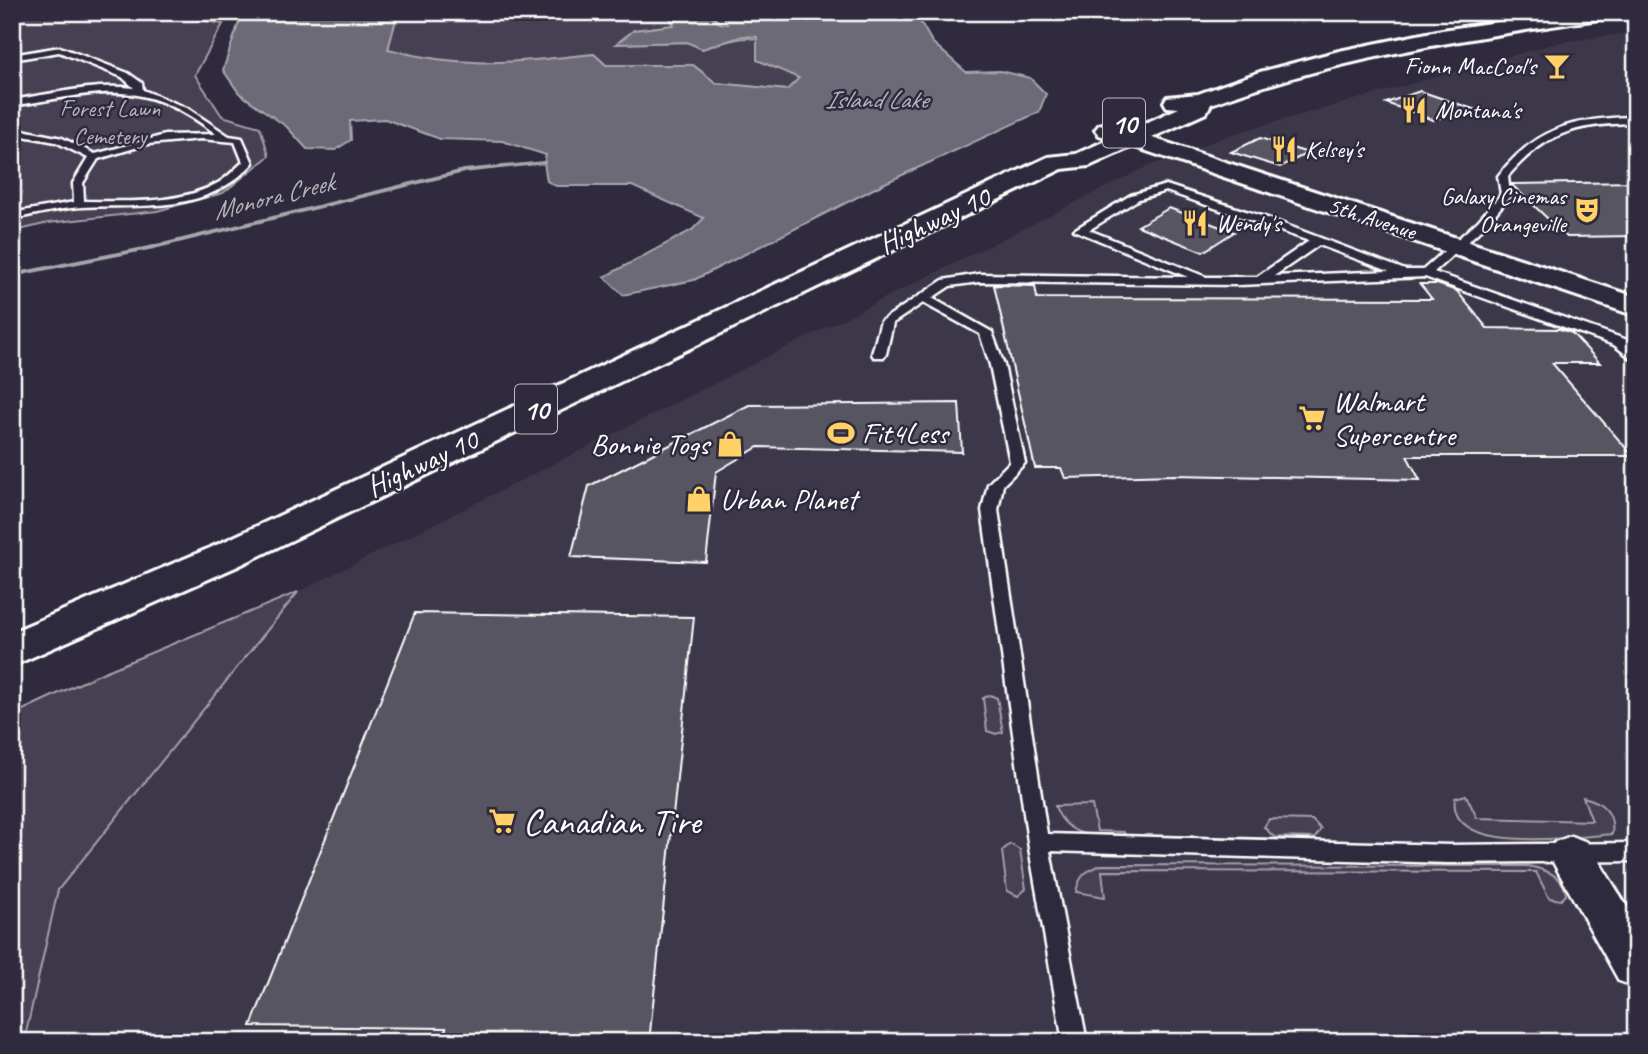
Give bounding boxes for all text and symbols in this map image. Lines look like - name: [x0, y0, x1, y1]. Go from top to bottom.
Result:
- place label: Fionn MacCool's: [1405, 51, 1539, 81]
- bar icon: Fionn MacCool's: [1542, 51, 1572, 81]
- water label: Island Lake: [825, 83, 931, 116]
- park label: Forest Lawn Cemetery: [60, 93, 160, 151]
- restaurant icon: Montana's: [1399, 95, 1429, 125]
- place label: Montana's: [1435, 95, 1524, 125]
- road number: 10: [1103, 99, 1145, 148]
- restaurant icon: Kelsey's: [1269, 134, 1299, 164]
- place label: Kelsey's: [1305, 134, 1366, 164]
- water label: Monora Creek: [209, 164, 341, 227]
- street label: Highway 10: [872, 177, 998, 262]
- place label: Galaxy Cinemas Orangeville: [1441, 181, 1568, 239]
- street label: 5th Avenue: [1324, 190, 1422, 247]
- theatre icon: Galaxy Cinemas Orangeville: [1572, 195, 1602, 225]
- restaurant icon: Wendy's: [1180, 208, 1210, 238]
- place label: Wendy's: [1216, 208, 1284, 238]
- place label: Walmart Supercentre: [1333, 382, 1457, 454]
- road number: 10: [515, 384, 557, 434]
- supermarket icon: Walmart Supercentre: [1297, 403, 1327, 433]
- place label: Fit4Less: [862, 414, 951, 452]
- sports icon: Fit4Less: [826, 418, 856, 448]
- street label: Highway 10: [360, 420, 486, 505]
- place label: Bonnie Togs: [591, 425, 712, 463]
- shop icon: Bonnie Togs: [715, 429, 745, 459]
- place label: Urban Planet: [720, 480, 861, 518]
- shop icon: Urban Planet: [684, 484, 714, 514]
- place label: Canadian Tire: [523, 798, 703, 845]
- supermarket icon: Canadian Tire: [487, 806, 517, 836]

